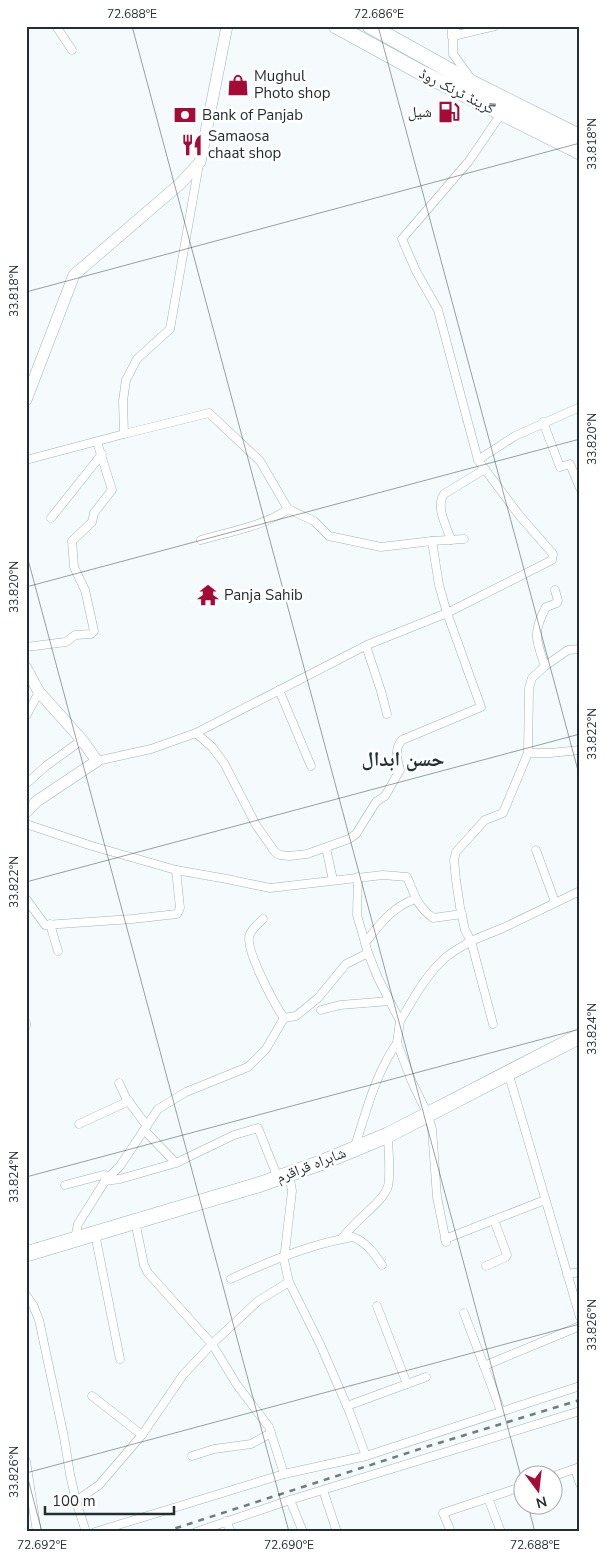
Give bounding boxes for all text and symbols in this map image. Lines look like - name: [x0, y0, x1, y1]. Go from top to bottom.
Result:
- text: 72.688°E: [107, 6, 157, 22]
- text: 72.686°E: [354, 6, 404, 22]
- street label: گرینڈ ٹرنک روڈ: [416, 63, 499, 119]
- place label: Mughul Photo shop: [254, 66, 331, 103]
- shop icon: Mughul Photo shop: [225, 72, 251, 98]
- fuel station icon: شیل: [436, 99, 462, 125]
- bank icon: Bank of Panjab: [172, 102, 198, 128]
- place label: شیل: [408, 102, 432, 122]
- place label: Bank of Panjab: [202, 105, 303, 125]
- text: 33.818°N: [584, 118, 600, 170]
- place label: Samaosa chaat shop: [208, 126, 282, 163]
- restaurant icon: Samaosa chaat shop: [179, 132, 205, 158]
- text: 33.818°N: [6, 265, 22, 317]
- text: 33.820°N: [584, 413, 600, 465]
- text: 33.820°N: [6, 561, 22, 613]
- temple icon: Panja Sahib: [195, 582, 221, 608]
- place label: Panja Sahib: [224, 585, 303, 605]
- text: 33.822°N: [584, 708, 600, 760]
- district label: حسن ابدال: [361, 746, 445, 773]
- text: 33.822°N: [6, 856, 22, 908]
- text: 33.824°N: [584, 1003, 600, 1055]
- street label: شاہراہ قراقرم: [273, 1143, 349, 1187]
- text: 33.824°N: [6, 1151, 22, 1203]
- text: 33.826°N: [584, 1299, 600, 1351]
- text: 33.826°N: [6, 1446, 22, 1498]
- north arrow: [514, 1466, 564, 1516]
- scale bar: [45, 1483, 174, 1515]
- text: 100 m: [52, 1491, 96, 1511]
- text: N: [534, 1492, 549, 1513]
- text: 72.692°E: [17, 1537, 67, 1553]
- text: 72.690°E: [264, 1537, 314, 1553]
- text: 72.688°E: [510, 1537, 560, 1553]

